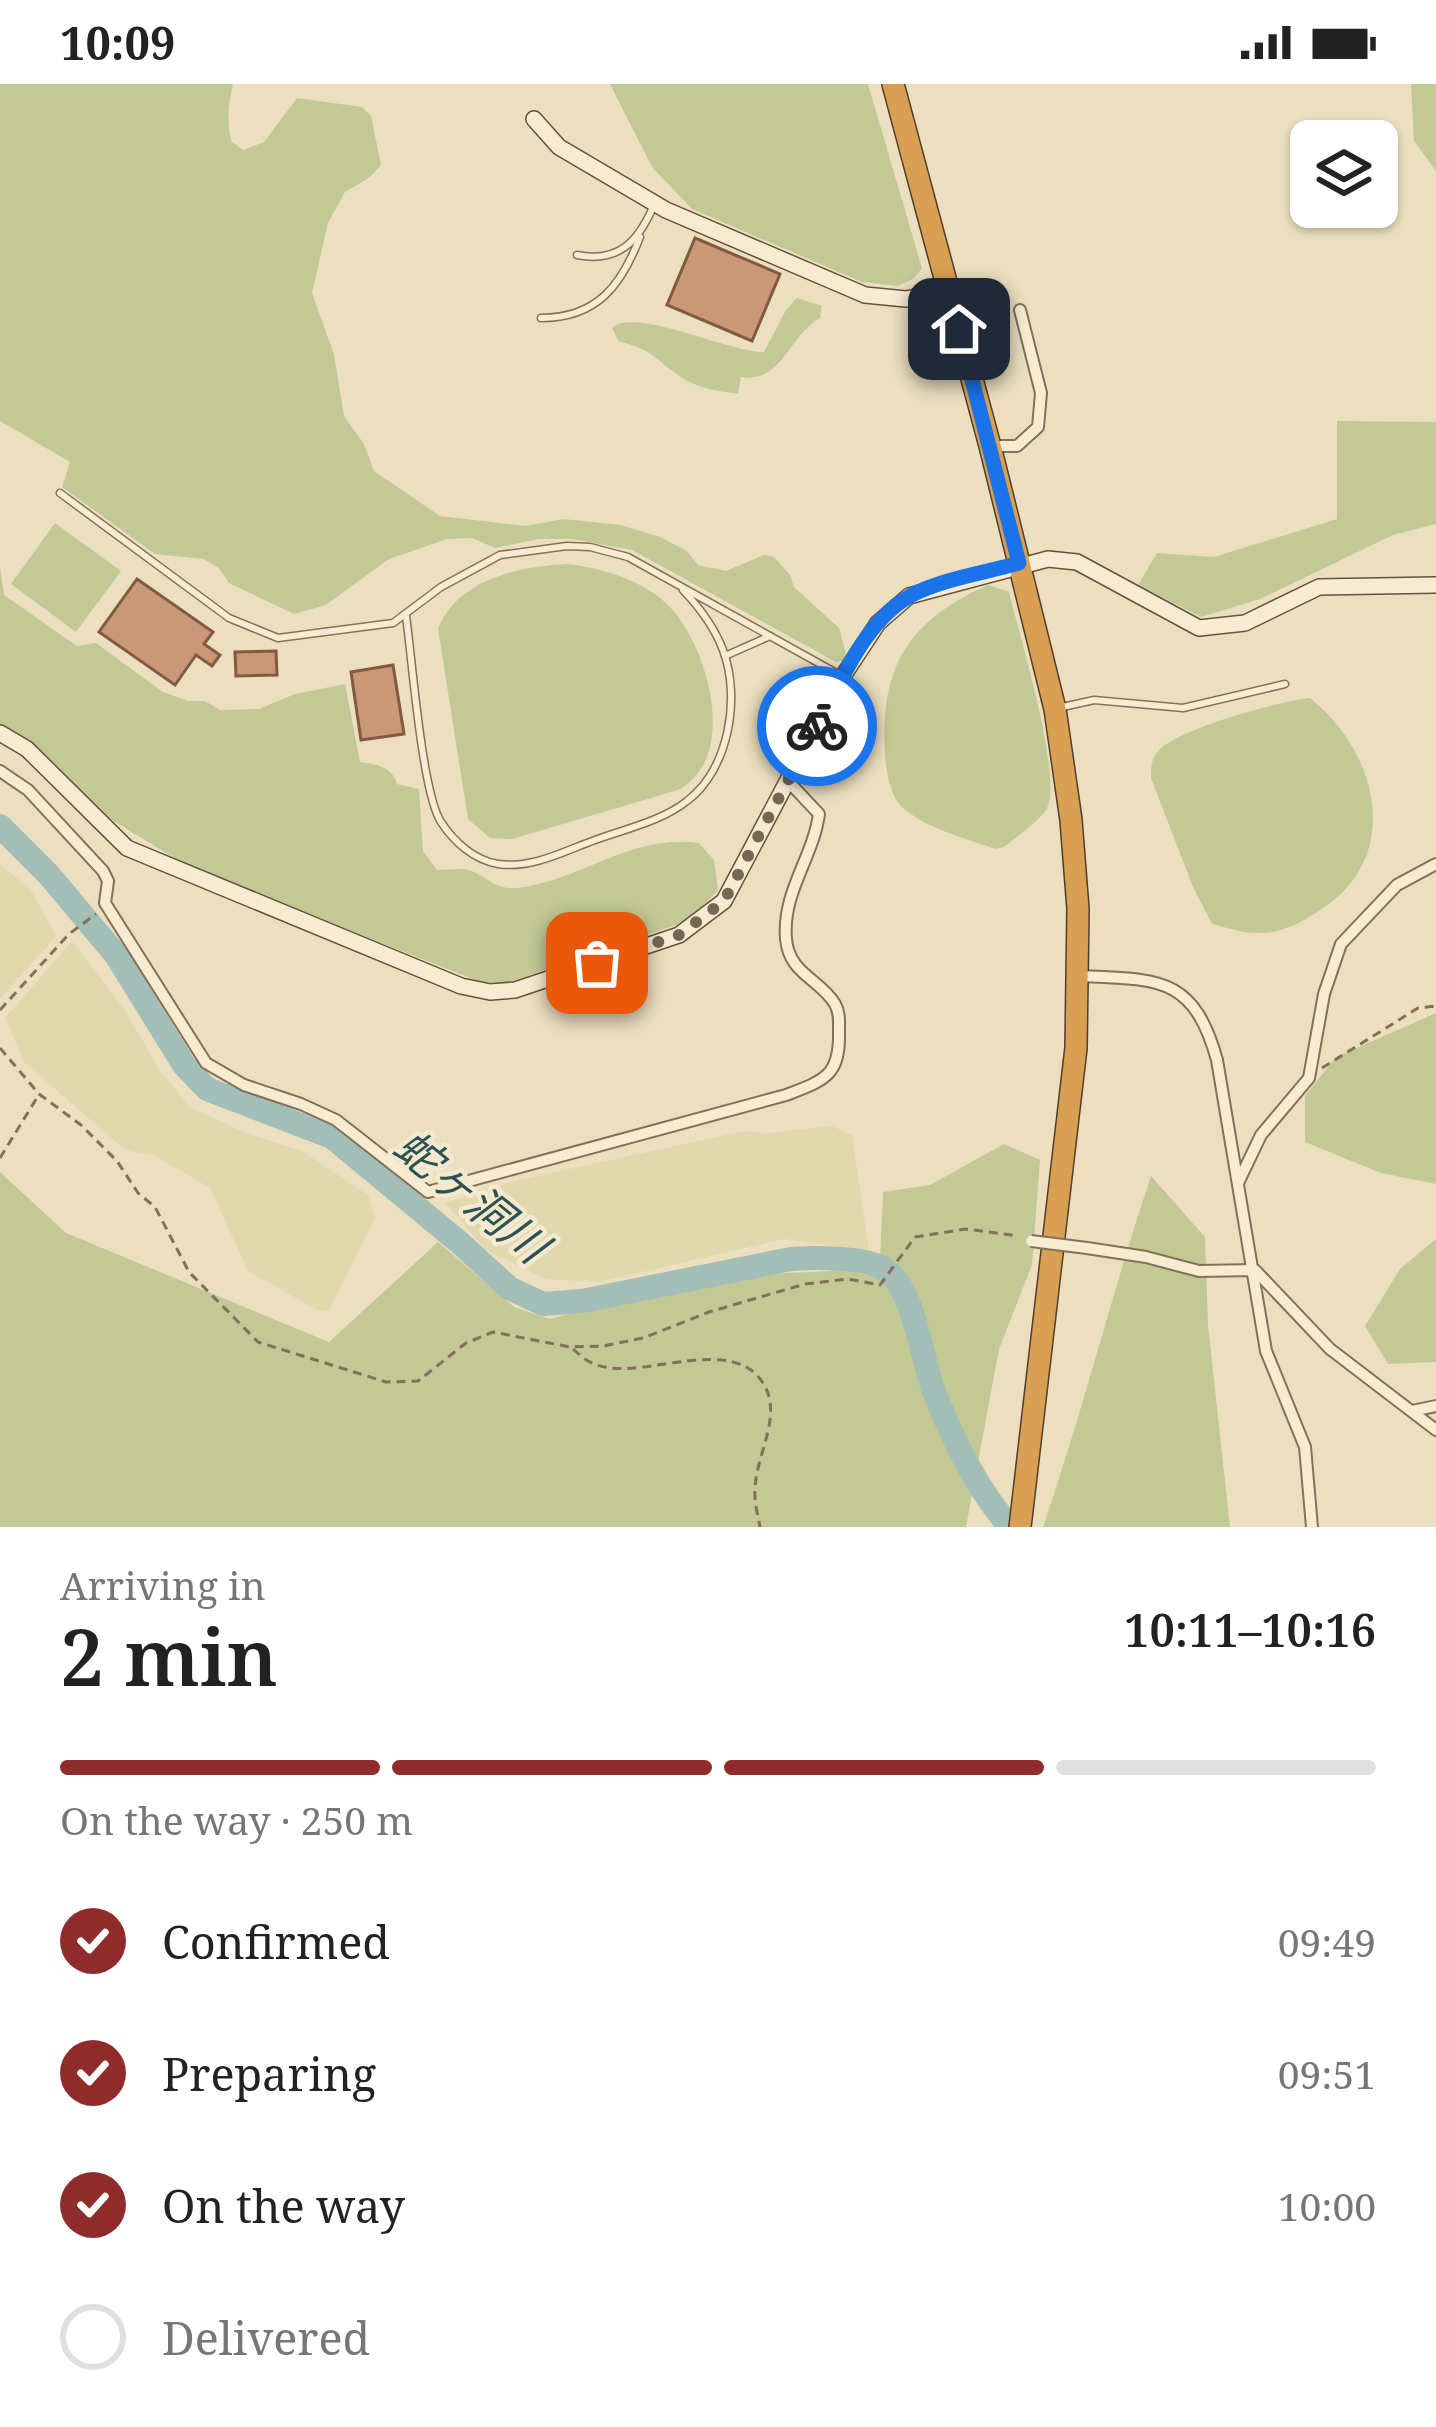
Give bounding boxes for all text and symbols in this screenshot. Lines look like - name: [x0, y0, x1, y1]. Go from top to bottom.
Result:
- text: 10:09: [60, 12, 175, 73]
- map controls: [1290, 120, 1398, 228]
- button: layers: [1290, 120, 1398, 228]
- pin: [908, 278, 1010, 380]
- icon: home: [926, 296, 992, 362]
- courier: [757, 666, 877, 786]
- icon: bike: [784, 693, 850, 759]
- pin: [546, 912, 648, 1014]
- icon: bag: [564, 930, 630, 996]
- water label: 蛇ヶ洞川: [383, 1114, 564, 1278]
- text: Arriving in: [60, 1558, 266, 1611]
- text: 10:11–10:16: [1124, 1599, 1376, 1660]
- text: 2 min: [60, 1603, 278, 1709]
- text: On the way · 250 m: [60, 1793, 413, 1846]
- icon: check: [60, 1908, 126, 1974]
- text: Confirmed: [162, 1911, 390, 1972]
- text: 09:49: [1278, 1915, 1376, 1968]
- icon: check: [60, 2040, 126, 2106]
- text: Preparing: [162, 2043, 376, 2104]
- text: 09:51: [1278, 2047, 1376, 2100]
- icon: check: [60, 2172, 126, 2238]
- text: On the way: [162, 2175, 405, 2236]
- text: 10:00: [1278, 2179, 1376, 2232]
- text: Delivered: [162, 2307, 370, 2368]

